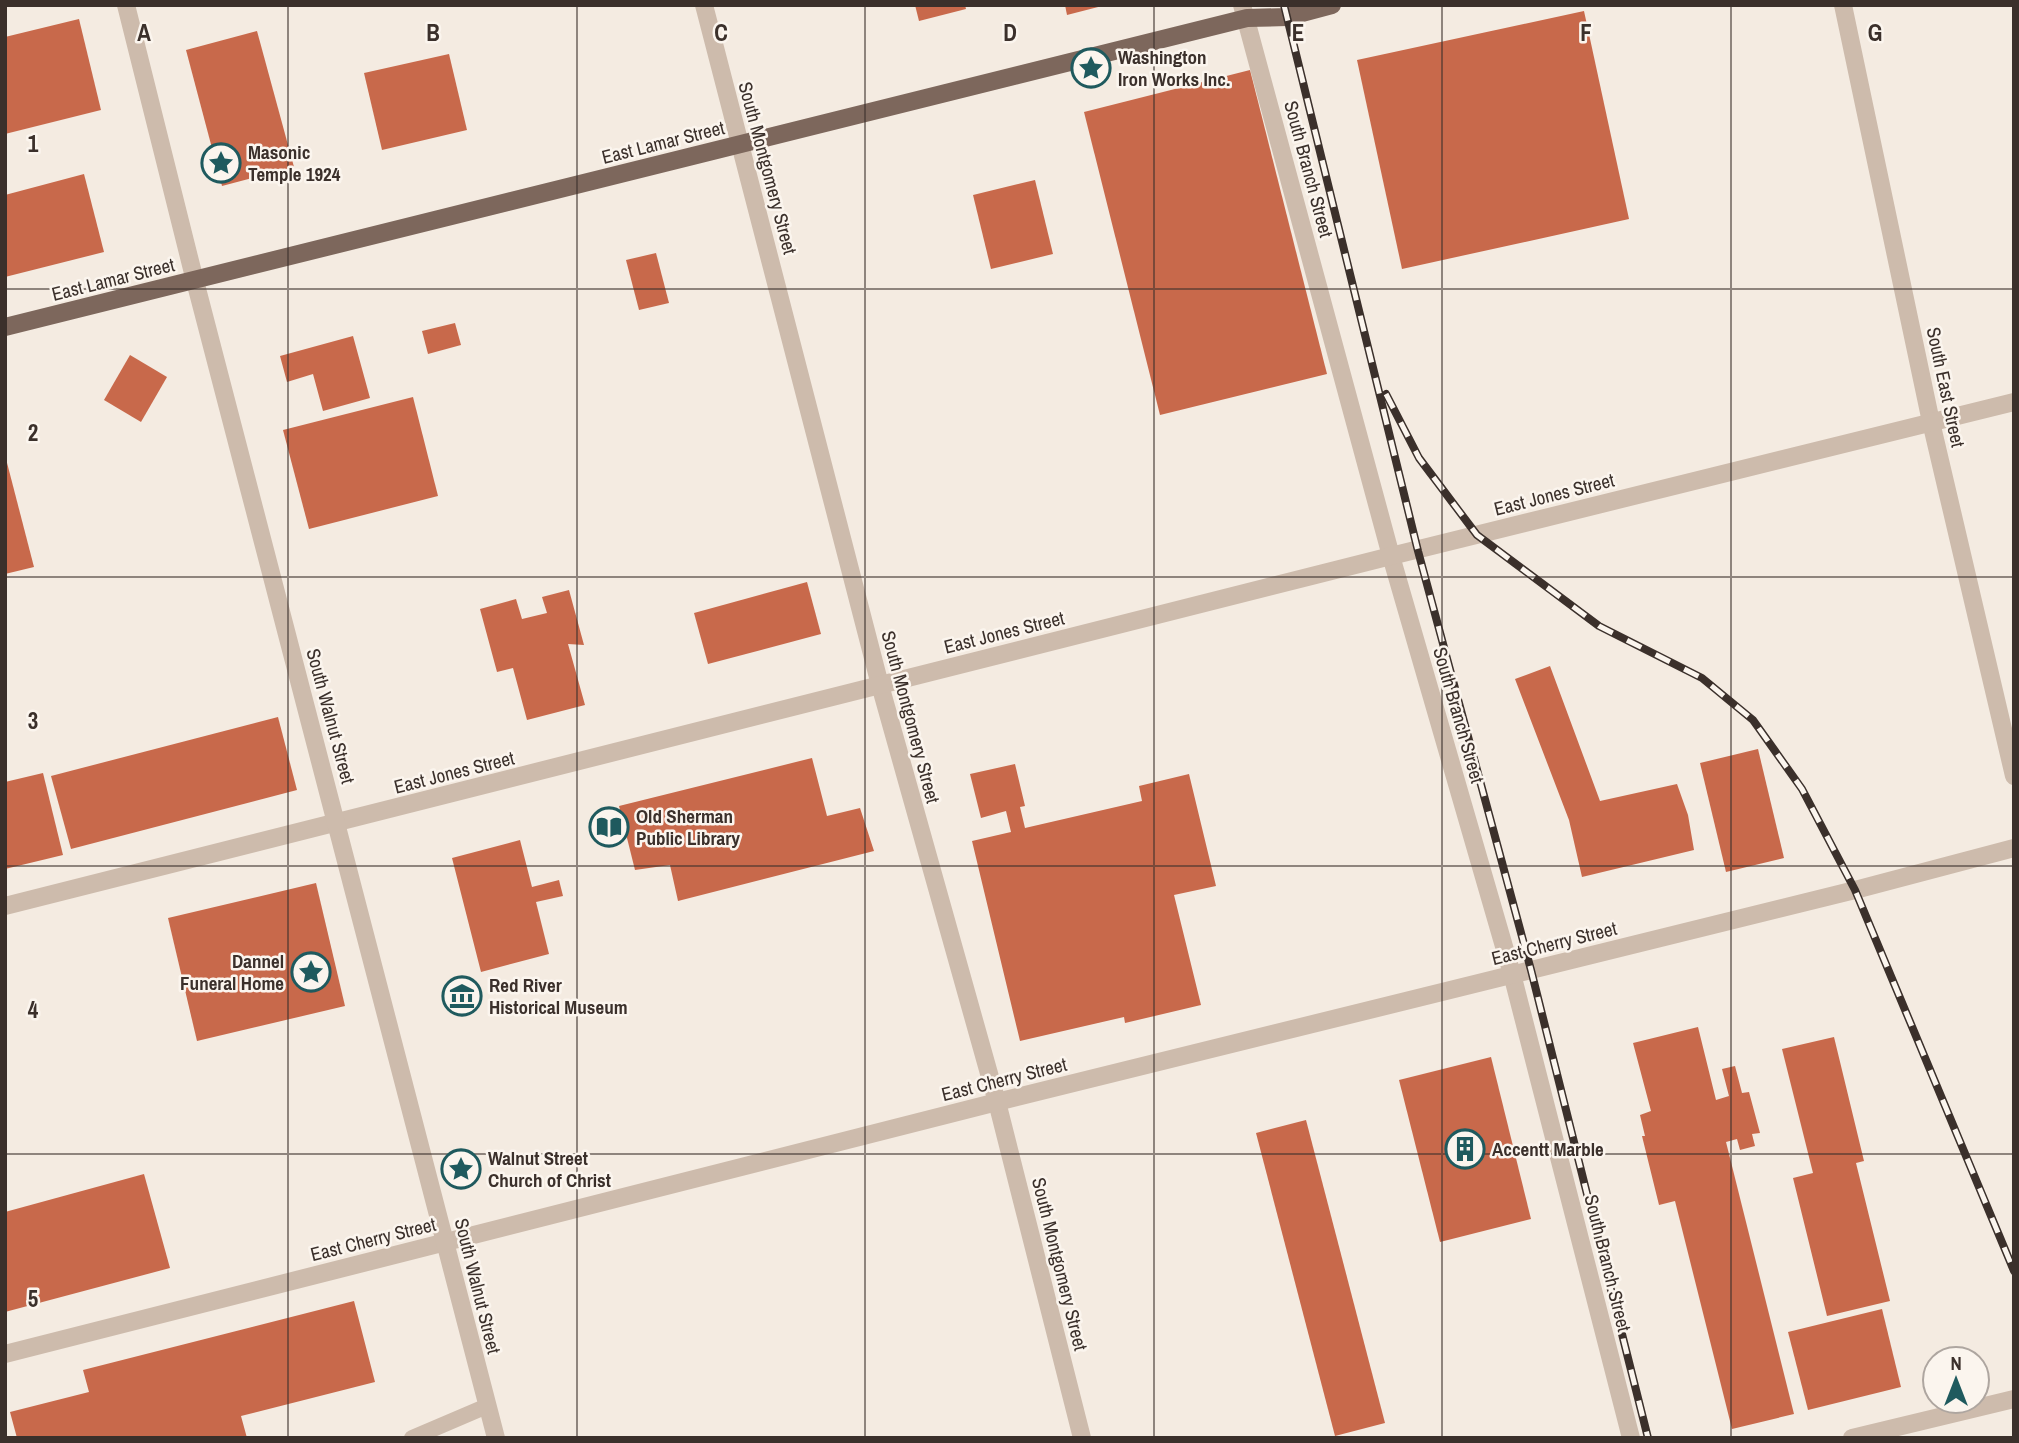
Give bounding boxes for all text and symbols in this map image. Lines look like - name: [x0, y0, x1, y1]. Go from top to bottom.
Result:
- text: A: [137, 17, 151, 48]
- text: B: [426, 17, 440, 48]
- text: C: [714, 17, 728, 48]
- text: D: [1003, 17, 1017, 48]
- text: E: [1292, 17, 1304, 48]
- text: F: [1580, 17, 1592, 48]
- text: G: [1868, 17, 1882, 48]
- place label: Washington Iron Works Inc.: [1118, 44, 1230, 92]
- place icon: Washington Iron Works Inc.: [1070, 47, 1112, 89]
- street label: South Montgomery Street: [732, 79, 804, 258]
- street label: South Branch Street: [1278, 98, 1340, 241]
- street label: East Lamar Street: [599, 114, 728, 170]
- text: 1: [28, 128, 39, 159]
- place label: Masonic Temple 1924: [248, 139, 341, 187]
- place icon: Masonic Temple 1924: [200, 142, 242, 184]
- street label: East Lamar Street: [49, 251, 178, 307]
- street label: South East Street: [1921, 325, 1972, 450]
- text: 2: [28, 417, 38, 448]
- street label: East Jones Street: [1491, 466, 1617, 521]
- street label: East Jones Street: [941, 604, 1067, 659]
- street label: South Montgomery Street: [875, 628, 947, 807]
- street label: South Branch Street: [1427, 644, 1491, 787]
- street label: South Walnut Street: [300, 646, 362, 787]
- text: 3: [28, 705, 38, 736]
- street label: East Jones Street: [391, 744, 517, 799]
- place label: Old Sherman Public Library: [636, 803, 740, 851]
- library icon: Old Sherman Public Library: [588, 806, 630, 848]
- street label: East Cherry Street: [1489, 915, 1620, 971]
- place label: Dannel Funeral Home: [180, 948, 284, 996]
- place icon: Dannel Funeral Home: [290, 951, 332, 993]
- place label: Red River Historical Museum: [489, 972, 628, 1020]
- museum icon: Red River Historical Museum: [441, 975, 483, 1017]
- text: 4: [28, 994, 39, 1025]
- street label: East Cherry Street: [939, 1051, 1070, 1107]
- building icon: Accentt Marble: [1444, 1128, 1486, 1170]
- place label: Accentt Marble: [1492, 1136, 1604, 1162]
- place label: Walnut Street Church of Christ: [488, 1145, 611, 1193]
- place icon: Walnut Street Church of Christ: [440, 1148, 482, 1190]
- street label: South Montgomery Street: [1026, 1175, 1094, 1354]
- street label: South Branch Street: [1578, 1192, 1638, 1335]
- street label: East Cherry Street: [308, 1211, 439, 1267]
- street label: South Walnut Street: [449, 1215, 508, 1357]
- text: 5: [28, 1283, 38, 1314]
- north arrow: [1921, 1345, 1991, 1415]
- text: N: [1950, 1350, 1962, 1376]

